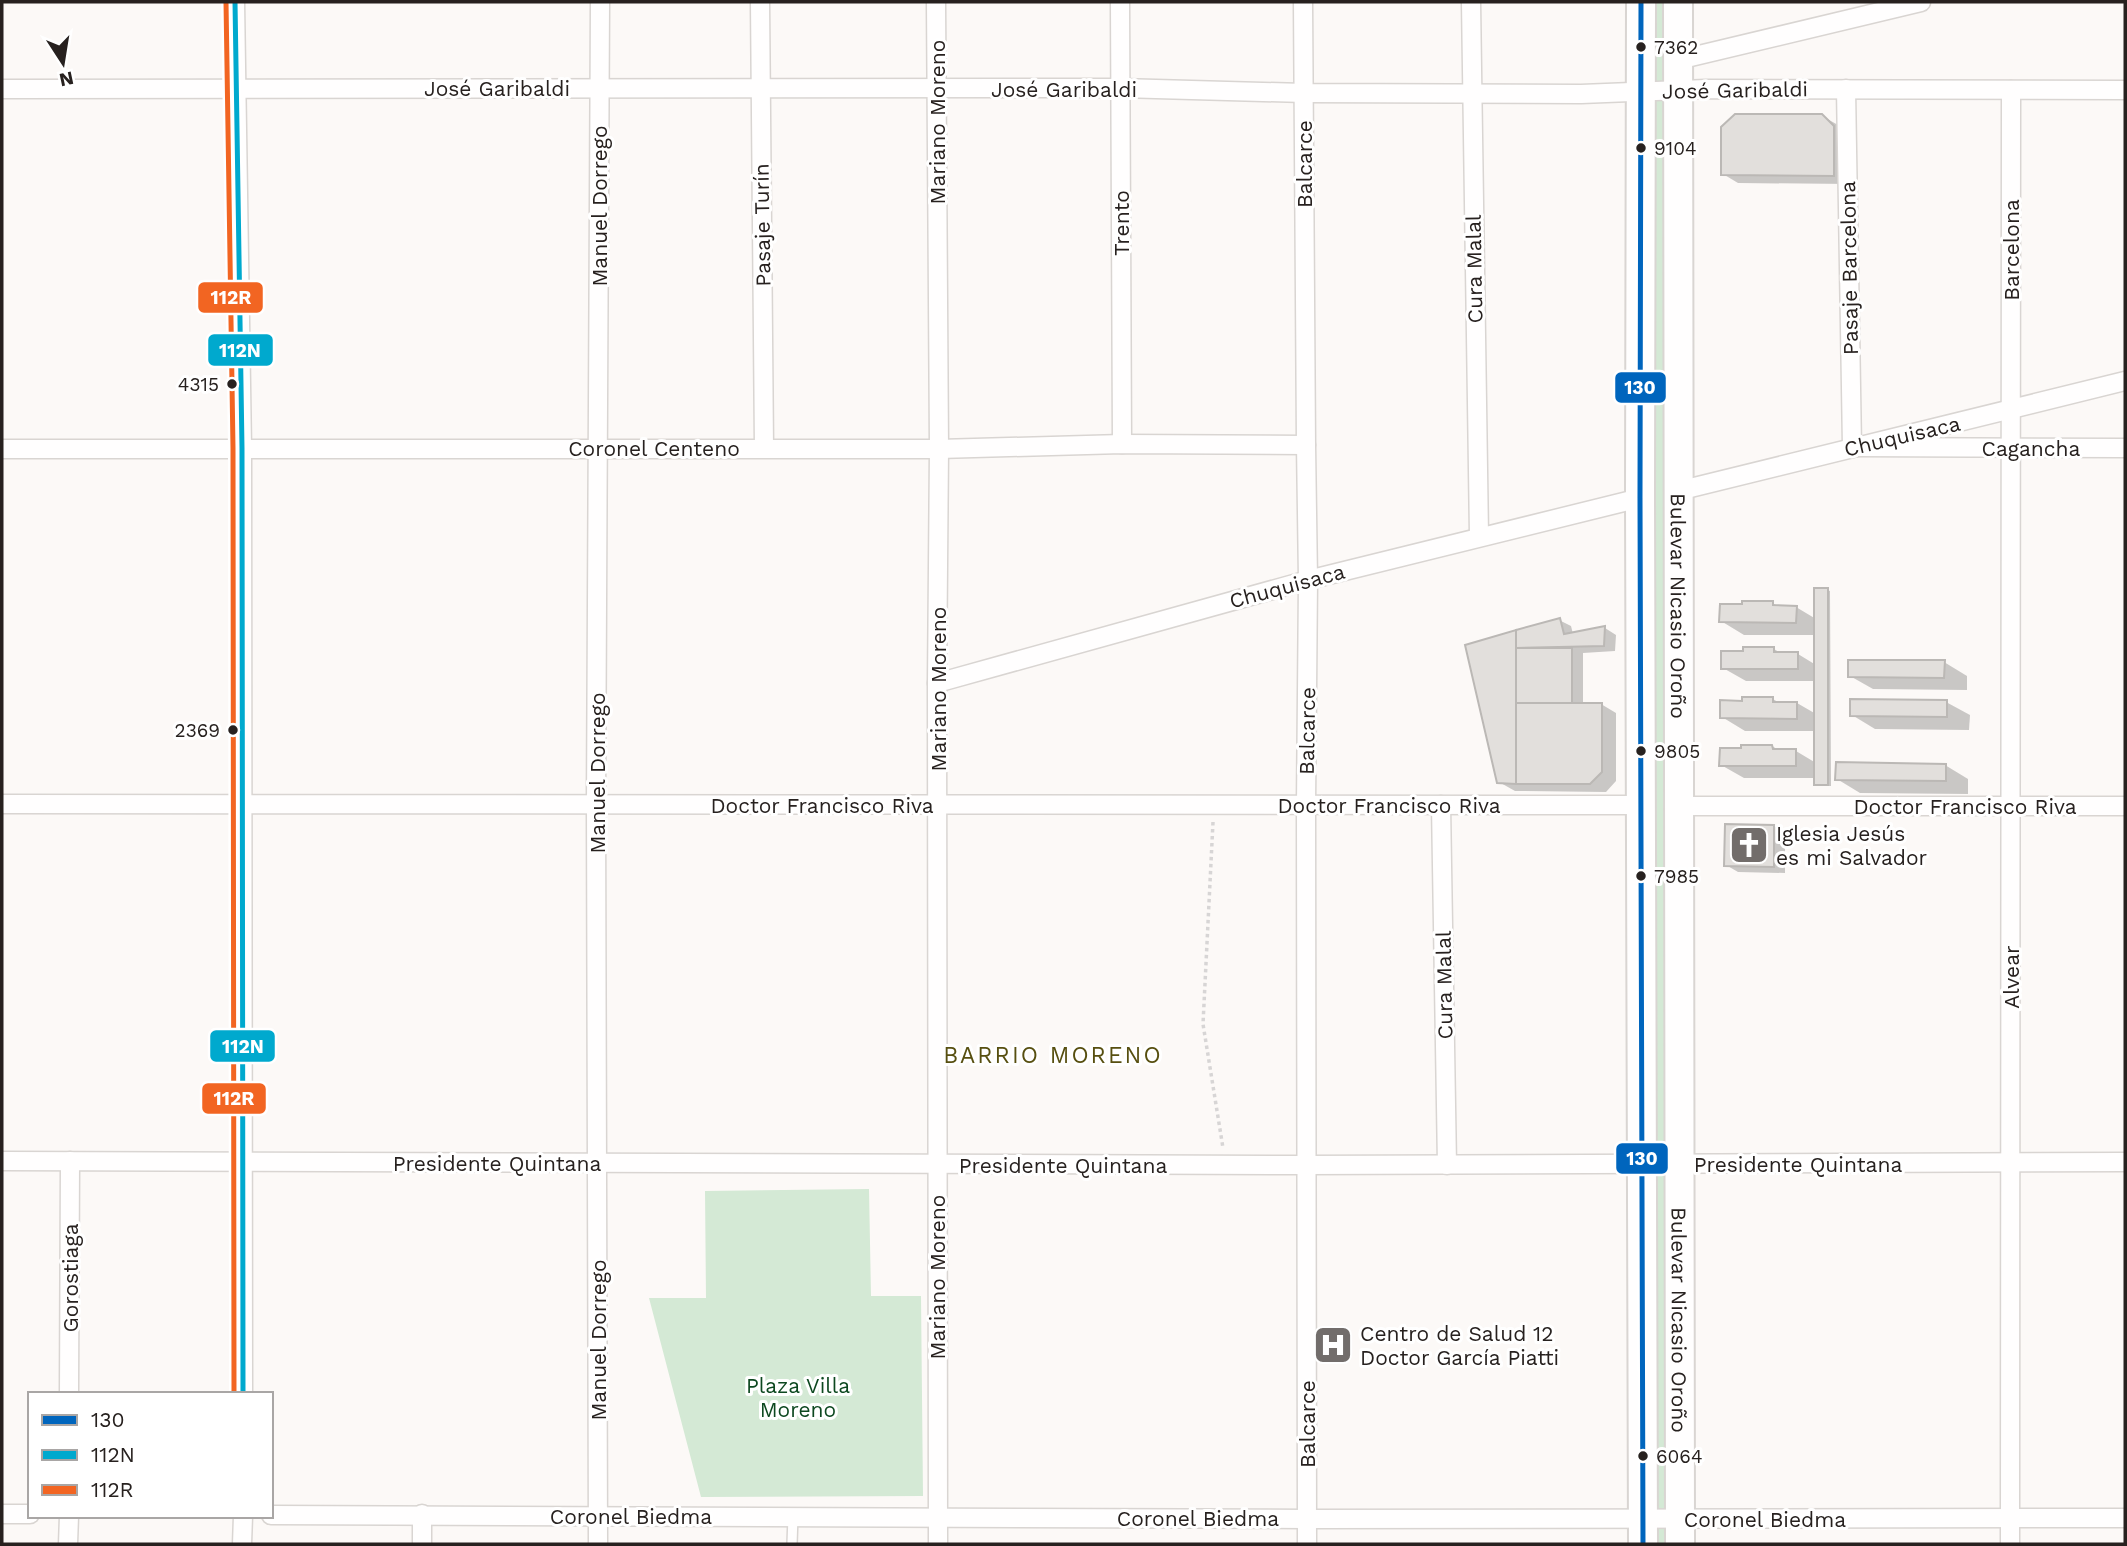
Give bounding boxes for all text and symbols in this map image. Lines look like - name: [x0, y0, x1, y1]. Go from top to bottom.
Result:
- north arrow: [28, 28, 98, 98]
- place label: 7362: [1654, 36, 1698, 59]
- street label: Mariano Moreno: [925, 40, 950, 204]
- marker: 7362: [1634, 40, 1648, 54]
- text: N: [57, 66, 76, 92]
- street label: José Garibaldi: [424, 76, 570, 101]
- street label: José Garibaldi: [1662, 76, 1808, 104]
- street label: José Garibaldi: [991, 77, 1137, 102]
- street label: Balcarce: [1292, 120, 1317, 208]
- street label: Manuel Dorrego: [587, 125, 612, 287]
- place label: 9104: [1654, 137, 1697, 160]
- marker: 9104: [1634, 141, 1648, 155]
- street label: Pasaje Turín: [748, 163, 776, 287]
- street label: Pasaje Barcelona: [1835, 181, 1863, 355]
- street label: Trento: [1109, 190, 1134, 256]
- street label: Barcelona: [1999, 199, 2024, 301]
- street label: Cura Malal: [1461, 214, 1487, 324]
- line badge: 112R: [197, 281, 264, 314]
- text: 112R: [211, 286, 251, 309]
- line badge: 112N: [207, 333, 274, 367]
- text: 112N: [219, 339, 261, 362]
- line badge: 130: [1614, 371, 1667, 404]
- place label: 4315: [178, 373, 219, 396]
- text: 130: [1624, 376, 1656, 399]
- marker: 4315: [225, 377, 239, 391]
- street label: Chuquisaca: [1841, 410, 1963, 462]
- street label: Coronel Centeno: [568, 436, 740, 461]
- street label: Cagancha: [1982, 436, 2081, 461]
- street label: Bulevar Nicasio Oroño: [1666, 493, 1691, 719]
- street label: Chuquisaca: [1226, 559, 1348, 613]
- street label: Mariano Moreno: [926, 607, 951, 771]
- street label: Balcarce: [1294, 687, 1320, 775]
- street label: Manuel Dorrego: [585, 692, 610, 854]
- place label: 2369: [175, 719, 220, 742]
- marker: 2369: [226, 723, 240, 737]
- place label: 9805: [1654, 740, 1700, 763]
- marker: 9805: [1634, 744, 1648, 758]
- street label: Doctor Francisco Riva: [710, 793, 934, 818]
- street label: Doctor Francisco Riva: [1277, 793, 1501, 818]
- street label: Doctor Francisco Riva: [1853, 794, 2077, 819]
- place label: Iglesia Jesús es mi Salvador: [1776, 821, 1928, 870]
- church icon: Iglesia Jesús es mi Salvador: [1728, 824, 1770, 866]
- place label: 7985: [1654, 865, 1699, 888]
- marker: 7985: [1634, 869, 1648, 883]
- street label: Cura Malal: [1431, 930, 1457, 1040]
- street label: Alvear: [1999, 945, 2024, 1009]
- line badge: 112N: [209, 1029, 276, 1063]
- text: 112N: [222, 1035, 264, 1058]
- district label: BARRIO MORENO: [943, 1042, 1163, 1069]
- line badge: 112R: [201, 1082, 267, 1115]
- text: 112R: [214, 1087, 254, 1110]
- line badge: 130: [1615, 1142, 1669, 1175]
- text: 130: [1626, 1147, 1658, 1170]
- street label: Presidente Quintana: [393, 1151, 601, 1176]
- street label: Presidente Quintana: [1694, 1152, 1902, 1177]
- street label: Presidente Quintana: [959, 1153, 1167, 1178]
- street label: Mariano Moreno: [925, 1195, 950, 1359]
- street label: Bulevar Nicasio Oroño: [1667, 1207, 1692, 1433]
- street label: Gorostiaga: [58, 1223, 83, 1333]
- street label: Manuel Dorrego: [586, 1259, 611, 1421]
- place label: Centro de Salud 12 Doctor García Piatti: [1360, 1321, 1559, 1370]
- hospital icon: Centro de Salud 12 Doctor García Piatti: [1312, 1324, 1354, 1366]
- park label: Plaza Villa Moreno: [746, 1373, 850, 1422]
- street label: Balcarce: [1295, 1380, 1320, 1468]
- legend: [28, 1392, 273, 1518]
- text: 130: [91, 1407, 125, 1432]
- text: 112N: [91, 1442, 135, 1467]
- place label: 6064: [1656, 1445, 1703, 1468]
- marker: 6064: [1636, 1449, 1650, 1463]
- text: 112R: [91, 1477, 134, 1502]
- street label: Coronel Biedma: [550, 1504, 712, 1529]
- street label: Coronel Biedma: [1117, 1506, 1279, 1531]
- street label: Coronel Biedma: [1684, 1507, 1846, 1532]

